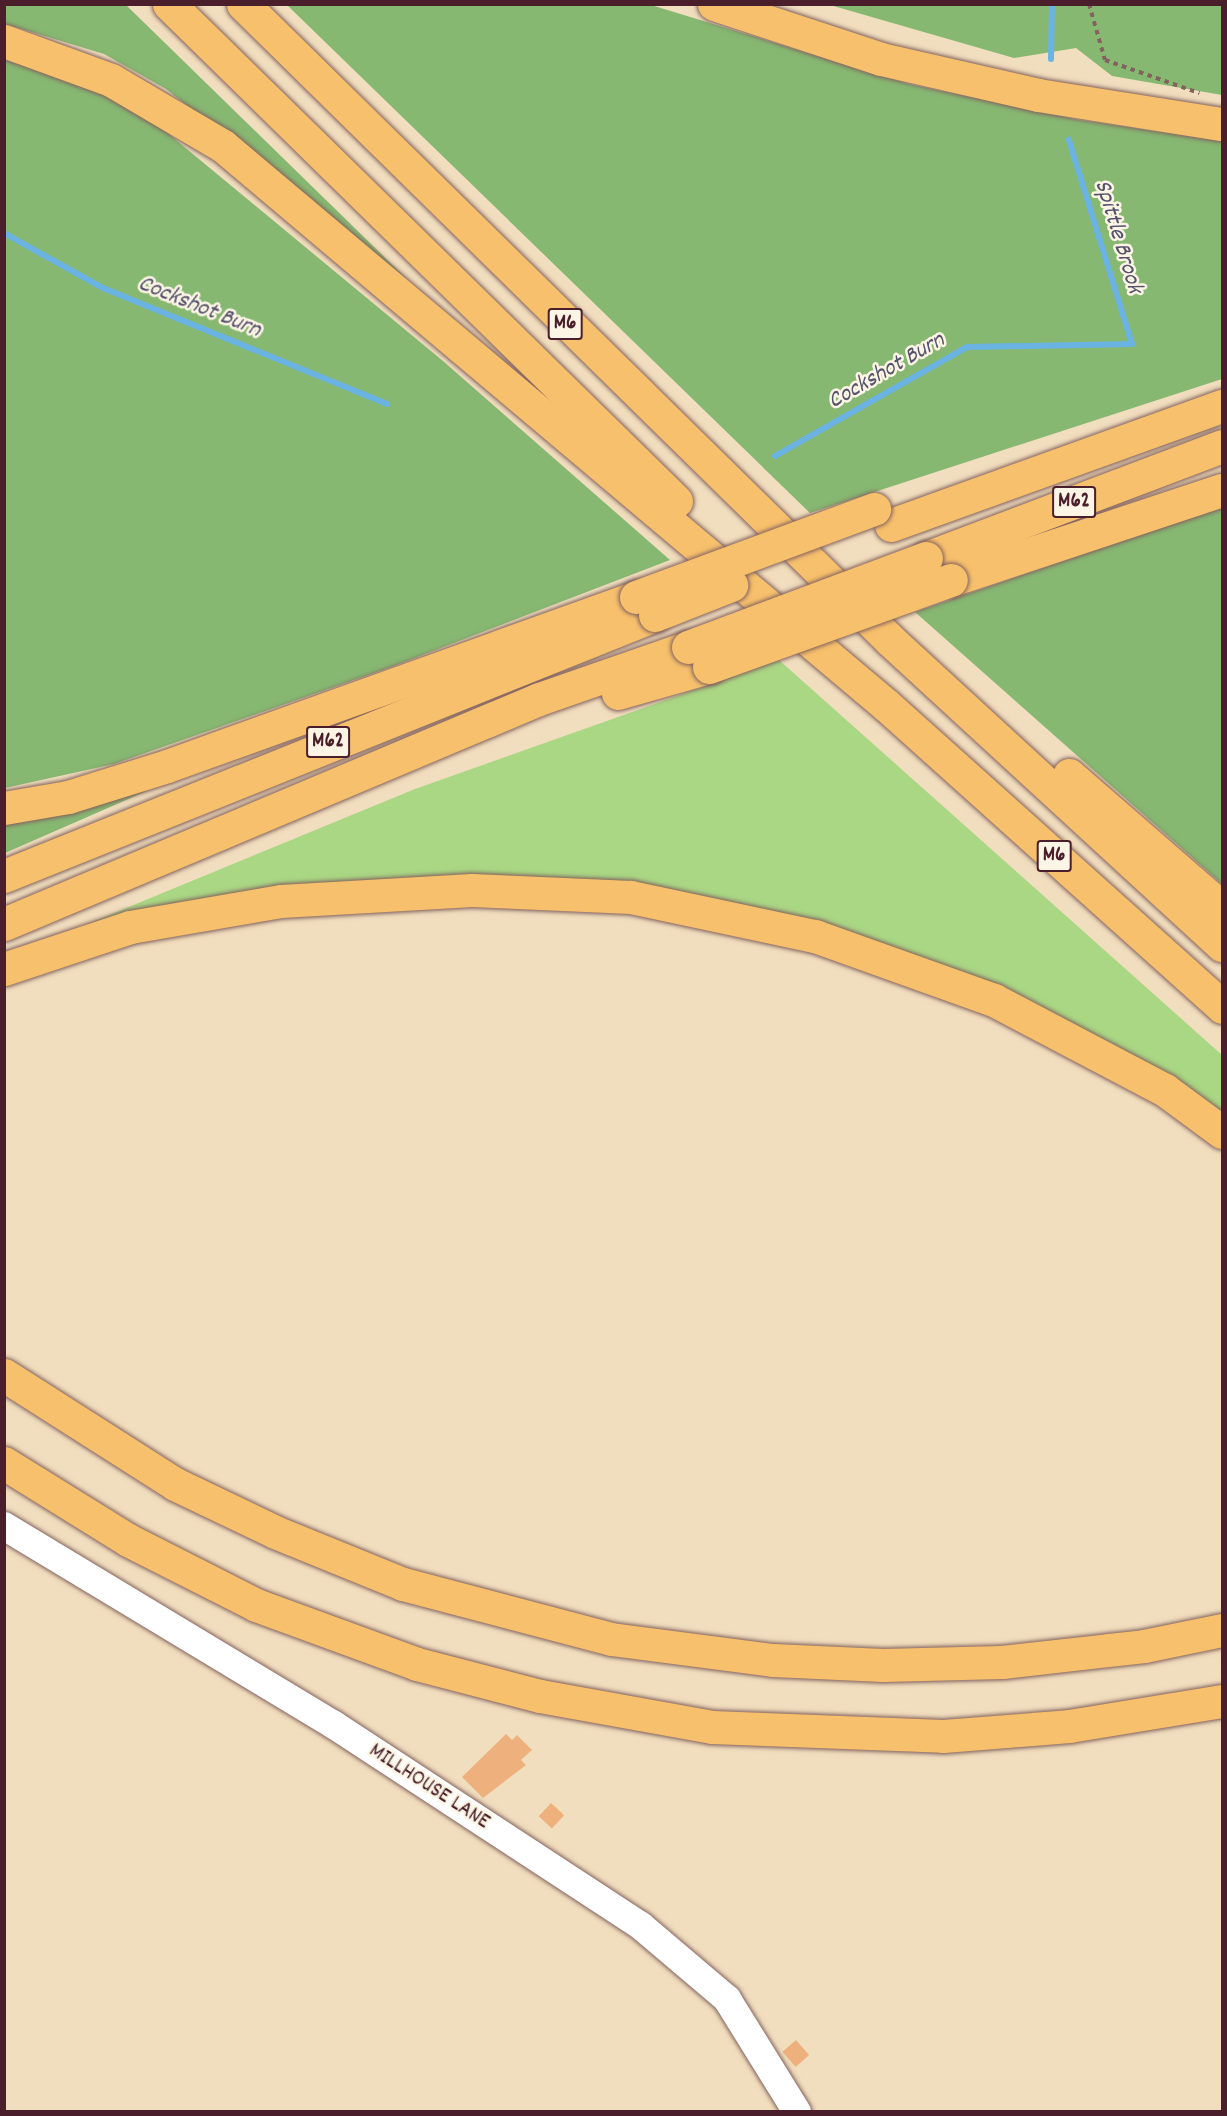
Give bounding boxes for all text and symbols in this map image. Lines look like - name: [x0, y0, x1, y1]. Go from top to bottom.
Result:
- water label: Spittle Brook: [1086, 177, 1148, 297]
- water label: Cockshot Burn: [133, 270, 265, 346]
- road number: M6: [547, 306, 583, 342]
- water label: Cockshot Burn: [824, 327, 950, 417]
- road number: M62: [1052, 484, 1096, 520]
- road number: M62: [306, 724, 350, 760]
- road number: M6: [1036, 838, 1072, 874]
- street label: MILLHOUSE LANE: [364, 1738, 494, 1836]

